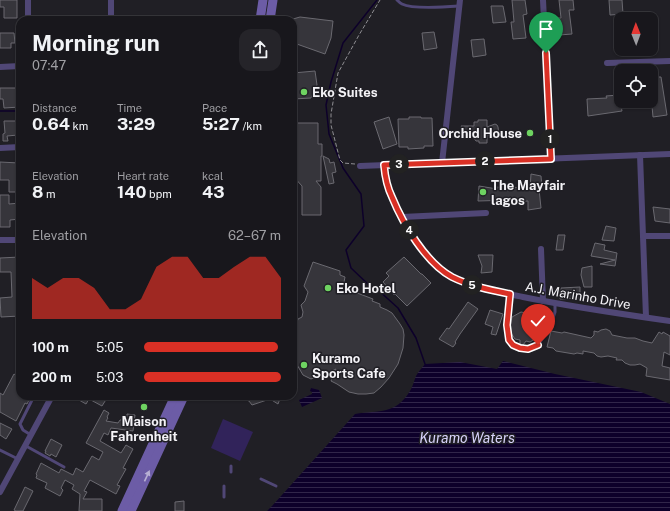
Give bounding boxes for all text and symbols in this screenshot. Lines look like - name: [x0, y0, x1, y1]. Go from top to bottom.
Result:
- pin: [529, 12, 563, 53]
- north arrow: [614, 12, 658, 56]
- map controls: [614, 12, 658, 108]
- icon: arrive: [535, 18, 557, 40]
- button: share: [239, 29, 281, 71]
- text: Morning run: [32, 30, 160, 56]
- text: 07:47: [32, 58, 66, 73]
- button: locate: [614, 64, 658, 108]
- place label: Eko Suites: [312, 85, 378, 100]
- marker: Eko Suites: [299, 87, 309, 97]
- text: Distance: [32, 102, 77, 114]
- text: Time: [117, 102, 142, 114]
- text: Pace: [202, 102, 227, 114]
- text: 0.64: [32, 114, 70, 134]
- text: 3:29: [117, 114, 155, 134]
- text: 5:27: [202, 114, 240, 134]
- text: km: [70, 120, 88, 132]
- text: /km: [240, 120, 262, 132]
- place label: Orchid House: [439, 126, 522, 141]
- marker: Orchid House: [525, 128, 535, 138]
- pin: 1: [540, 129, 560, 149]
- text: 1: [548, 133, 552, 145]
- pin: 2: [475, 151, 495, 171]
- pin: 3: [389, 154, 409, 174]
- text: 2: [482, 155, 489, 167]
- text: 3: [395, 158, 403, 170]
- text: Elevation: [32, 170, 79, 182]
- text: Heart rate: [117, 170, 169, 182]
- text: kcal: [202, 170, 223, 182]
- place label: The Mayfair lagos: [491, 178, 566, 208]
- text: 8: [32, 182, 43, 202]
- text: 140: [117, 182, 146, 202]
- text: 43: [202, 182, 224, 202]
- marker: The Mayfair lagos: [478, 187, 488, 197]
- text: m: [43, 188, 56, 200]
- text: bpm: [146, 188, 172, 200]
- pin: 4: [399, 220, 419, 240]
- text: 4: [405, 224, 413, 236]
- text: Elevation: [32, 228, 87, 243]
- text: 62–67 m: [228, 228, 281, 243]
- pin: 5: [462, 275, 482, 295]
- text: 5: [468, 279, 476, 291]
- street label: A.J. Marinho Drive: [524, 279, 632, 312]
- place label: Eko Hotel: [336, 281, 396, 296]
- marker: Eko Hotel: [323, 283, 333, 293]
- pin: [521, 304, 555, 345]
- icon: check: [527, 310, 549, 332]
- text: 100 m: [32, 340, 69, 355]
- text: 5:05: [96, 340, 124, 355]
- place label: Kuramo Sports Cafe: [312, 351, 386, 381]
- marker: Kuramo Sports Cafe: [299, 360, 309, 370]
- text: 200 m: [32, 370, 72, 385]
- text: 5:03: [96, 370, 123, 385]
- marker: Maison Fahrenheit: [139, 402, 149, 412]
- place label: Maison Fahrenheit: [110, 414, 178, 444]
- water label: Kuramo Waters: [419, 430, 515, 446]
- one-way arrow: [144, 470, 150, 481]

